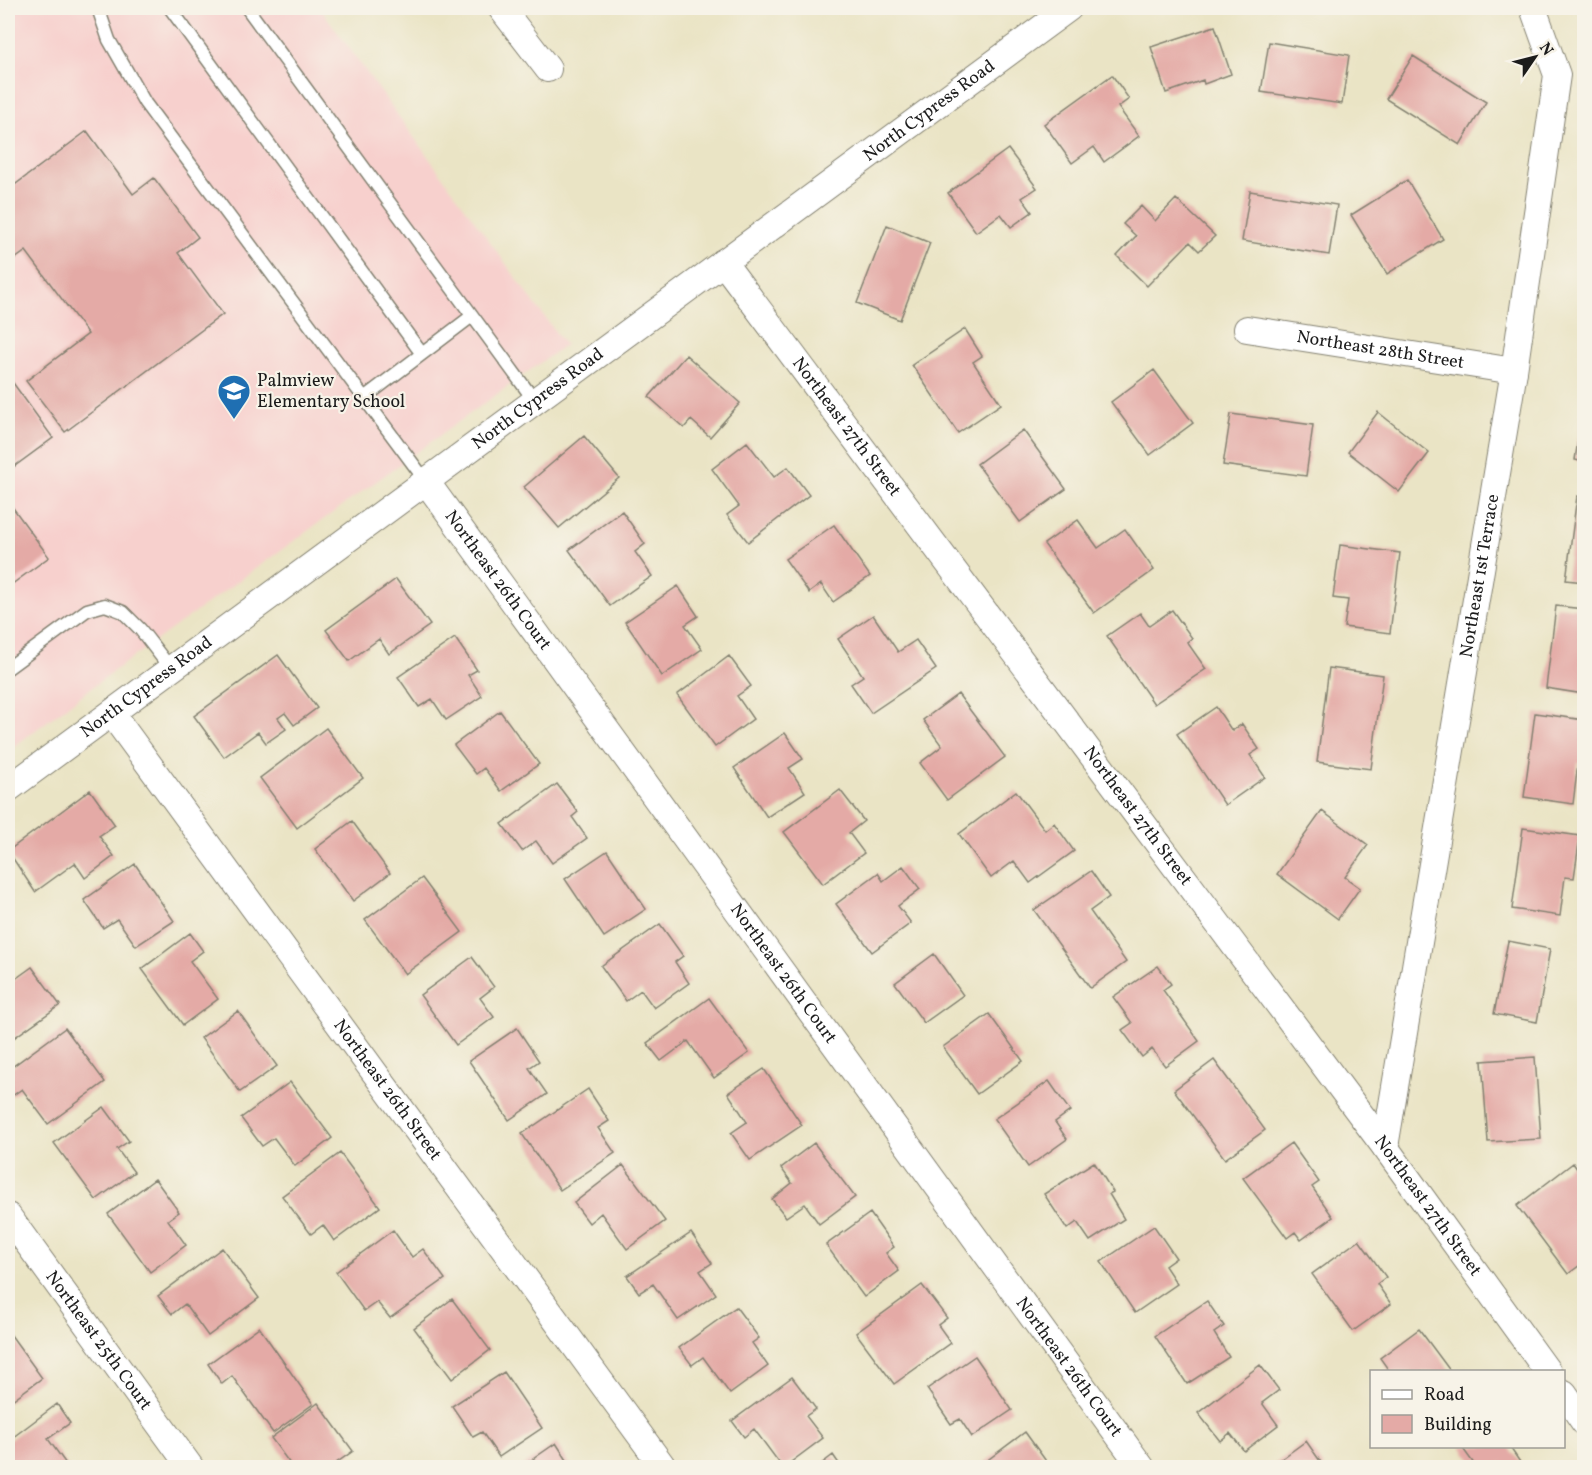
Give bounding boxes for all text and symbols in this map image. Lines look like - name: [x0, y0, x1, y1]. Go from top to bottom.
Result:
- north arrow: [1505, 27, 1565, 87]
- text: N: [1533, 38, 1558, 61]
- street label: North Cypress Road: [858, 54, 1000, 168]
- street label: Northeast 28th Street: [1295, 324, 1466, 375]
- street label: North Cypress Road: [467, 342, 609, 456]
- street label: Northeast 27th Street: [786, 352, 907, 502]
- place label: Palmview Elementary School: [257, 369, 405, 415]
- school or university icon: Palmview Elementary School: [216, 373, 252, 420]
- street label: Northeast 1st Terrace: [1454, 492, 1506, 659]
- street label: Northeast 26th Court: [439, 505, 557, 656]
- street label: North Cypress Road: [75, 630, 218, 744]
- street label: Northeast 27th Street: [1077, 741, 1198, 891]
- street label: Northeast 26th Court: [724, 899, 843, 1049]
- street label: Northeast 26th Street: [327, 1014, 447, 1166]
- street label: Northeast 27th Street: [1368, 1130, 1487, 1282]
- street label: Northeast 25th Court: [39, 1266, 158, 1416]
- street label: Northeast 26th Court: [1009, 1292, 1128, 1442]
- legend: [1370, 1370, 1565, 1448]
- text: Road: [1424, 1383, 1465, 1408]
- text: Building: [1424, 1413, 1492, 1438]

